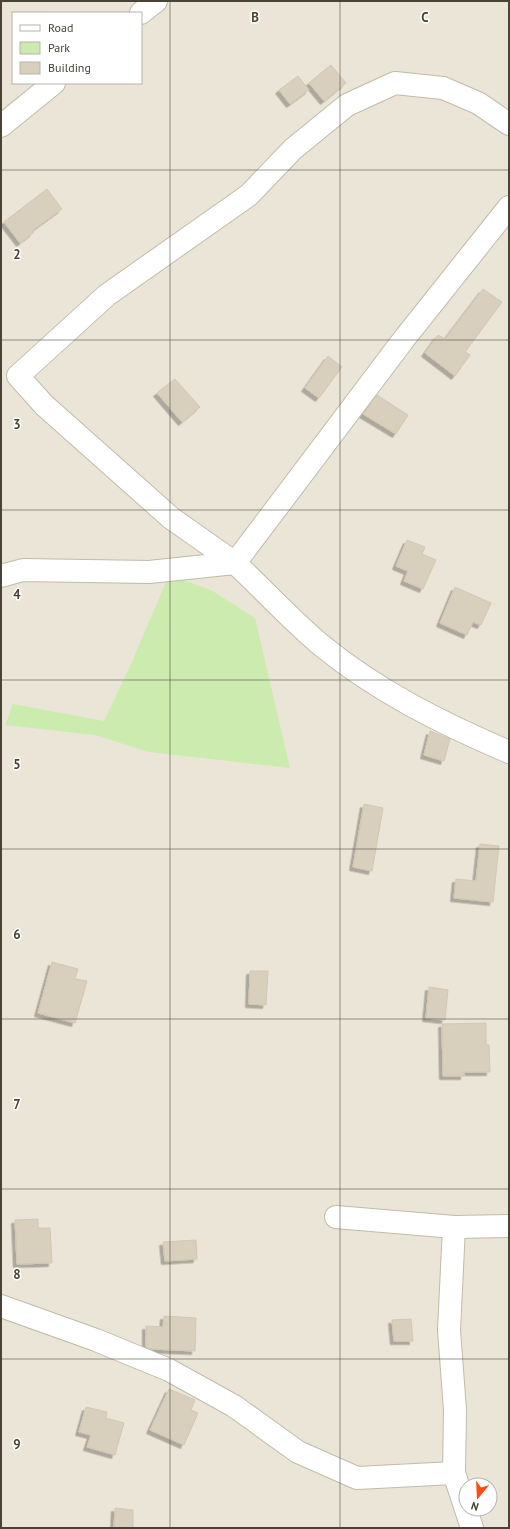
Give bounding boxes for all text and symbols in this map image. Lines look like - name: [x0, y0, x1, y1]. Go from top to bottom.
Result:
- text: B: [251, 9, 259, 26]
- text: C: [421, 9, 429, 26]
- legend: [12, 12, 142, 84]
- text: Road: [48, 20, 73, 35]
- text: Park: [48, 40, 70, 55]
- text: Building: [48, 60, 91, 75]
- text: 2: [13, 246, 21, 263]
- text: 3: [13, 416, 21, 433]
- text: 4: [13, 586, 21, 603]
- text: 5: [13, 756, 21, 773]
- text: 6: [13, 926, 21, 943]
- text: 7: [13, 1096, 21, 1113]
- text: 8: [13, 1266, 21, 1283]
- text: 9: [13, 1436, 21, 1453]
- north arrow: [458, 1477, 498, 1517]
- text: N: [469, 1499, 481, 1514]

